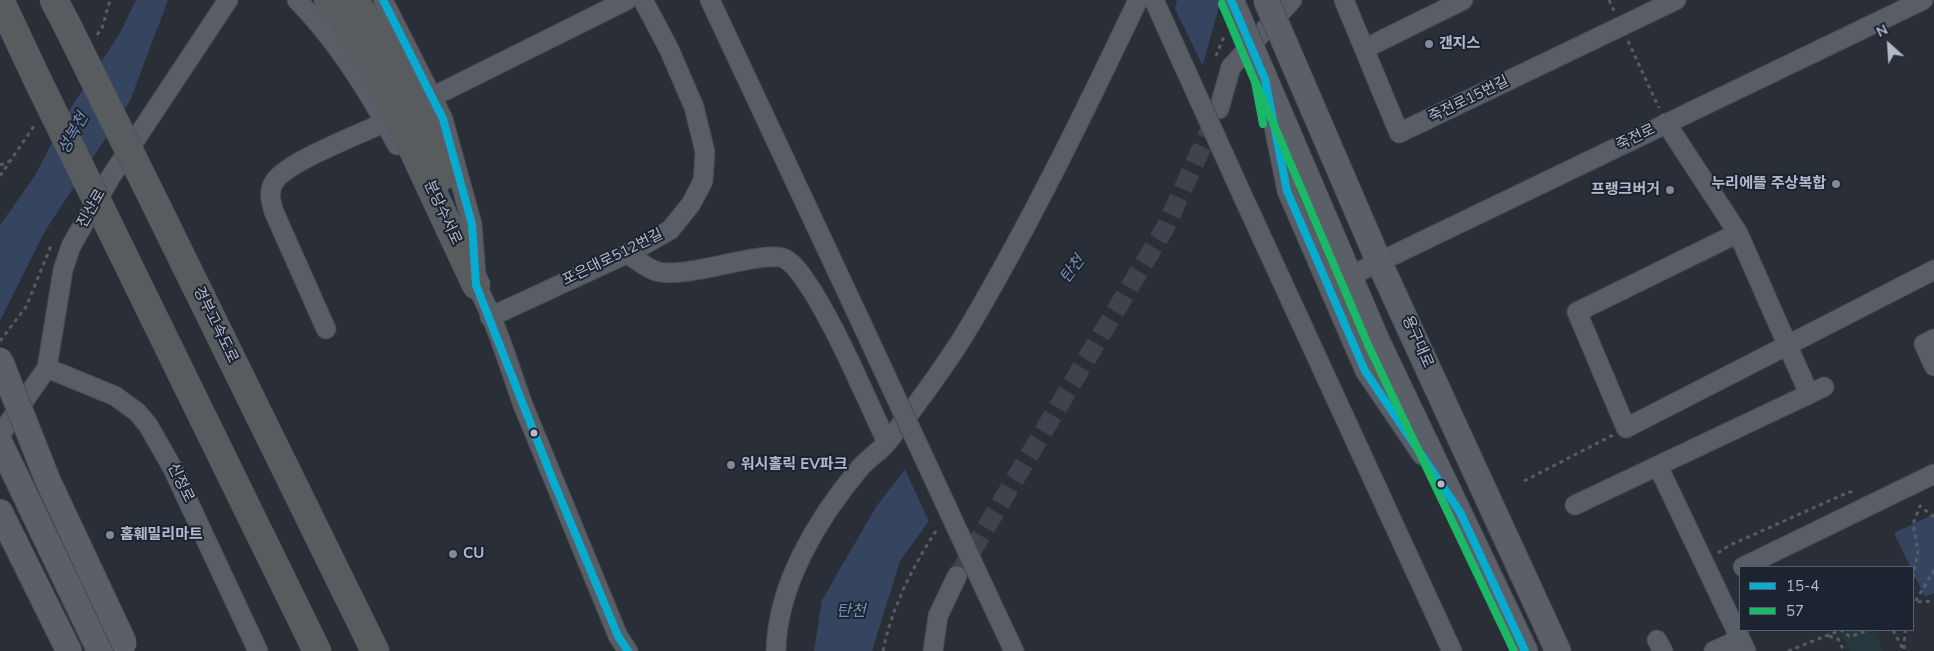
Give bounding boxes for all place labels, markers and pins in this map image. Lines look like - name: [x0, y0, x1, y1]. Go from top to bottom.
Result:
- place label: 갠지스: [1439, 35, 1480, 53]
- marker: 갠지스: [1423, 38, 1435, 50]
- place label: 누리에뜰 주상복합: [1712, 175, 1826, 193]
- marker: 누리에뜰 주상복합: [1830, 178, 1842, 190]
- place label: 프랭크버거: [1591, 181, 1660, 199]
- marker: 프랭크버거: [1664, 184, 1676, 196]
- unlabelled marker: [529, 428, 539, 438]
- place label: 워시홀릭 EV파크: [741, 456, 847, 474]
- marker: 워시홀릭 EV파크: [725, 459, 737, 471]
- unlabelled marker: [1436, 479, 1446, 489]
- place label: 홈훼밀리마트: [120, 526, 203, 544]
- marker: 홈훼밀리마트: [104, 529, 116, 541]
- place label: CU: [463, 545, 484, 563]
- marker: CU: [447, 548, 459, 560]

